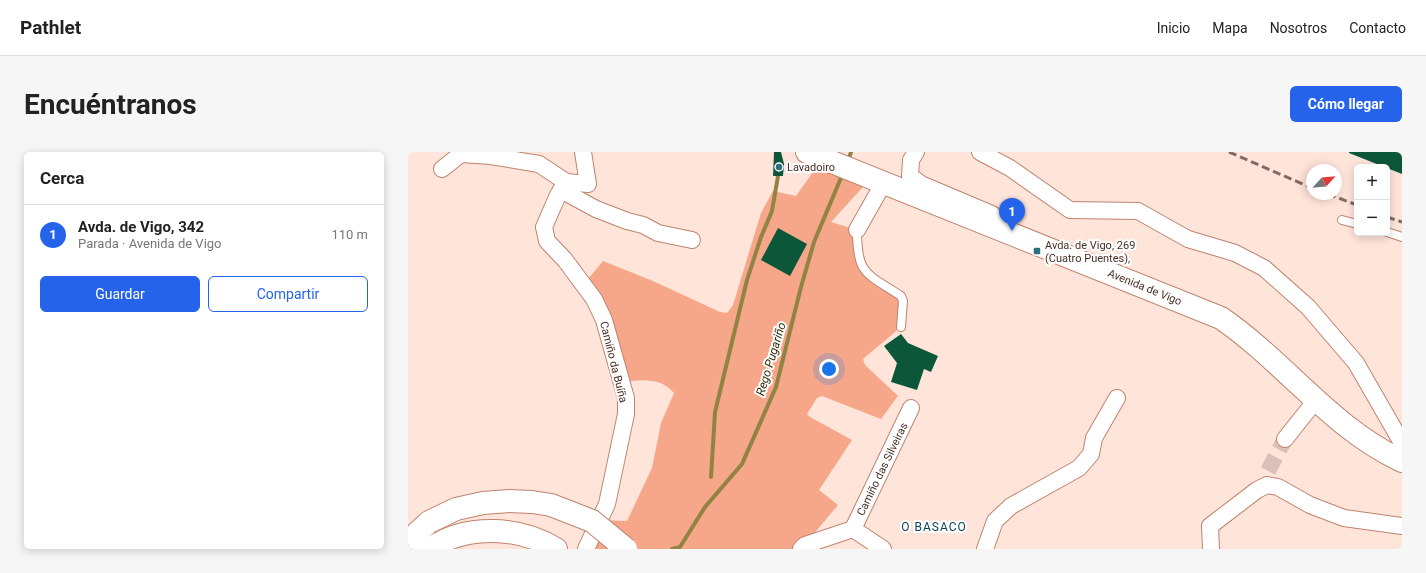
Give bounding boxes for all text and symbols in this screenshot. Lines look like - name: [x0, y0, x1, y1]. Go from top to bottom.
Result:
- text: Pathlet: [20, 16, 81, 39]
- text: Inicio: [1157, 20, 1190, 36]
- text: Mapa: [1212, 20, 1248, 36]
- text: Nosotros: [1270, 20, 1327, 36]
- text: Contacto: [1349, 20, 1406, 36]
- button: Cómo llegar: [1290, 86, 1402, 122]
- text: Encuéntranos: [24, 88, 197, 121]
- place label: Lavadoiro: [787, 161, 835, 174]
- marker: Lavadoiro: [774, 162, 784, 172]
- north arrow: [1306, 164, 1342, 200]
- map controls: [1354, 164, 1390, 236]
- button: +: [1354, 164, 1390, 200]
- text: Cerca: [40, 168, 84, 188]
- pin: 1: [999, 198, 1025, 231]
- button: −: [1354, 200, 1390, 236]
- text: Avda. de Vigo, 342: [78, 218, 204, 236]
- text: 1: [49, 227, 57, 242]
- text: 110 m: [331, 227, 368, 242]
- text: Parada · Avenida de Vigo: [78, 236, 222, 251]
- place label: Avda. de Vigo, 269 (Cuatro Puentes),: [1045, 239, 1135, 265]
- marker: Avda. de Vigo, 269 (Cuatro Puentes),: [1032, 246, 1042, 256]
- street label: Avenida de Vigo: [1106, 267, 1184, 308]
- button: Guardar: [40, 276, 200, 312]
- button: Compartir: [208, 276, 368, 312]
- street label: Camiño da Buíña: [597, 320, 630, 404]
- water label: Rego Pugariño: [753, 320, 789, 397]
- your location: [819, 359, 839, 379]
- street label: Camiño das Silveiras: [854, 420, 911, 518]
- district label: O BASACO: [901, 520, 967, 534]

